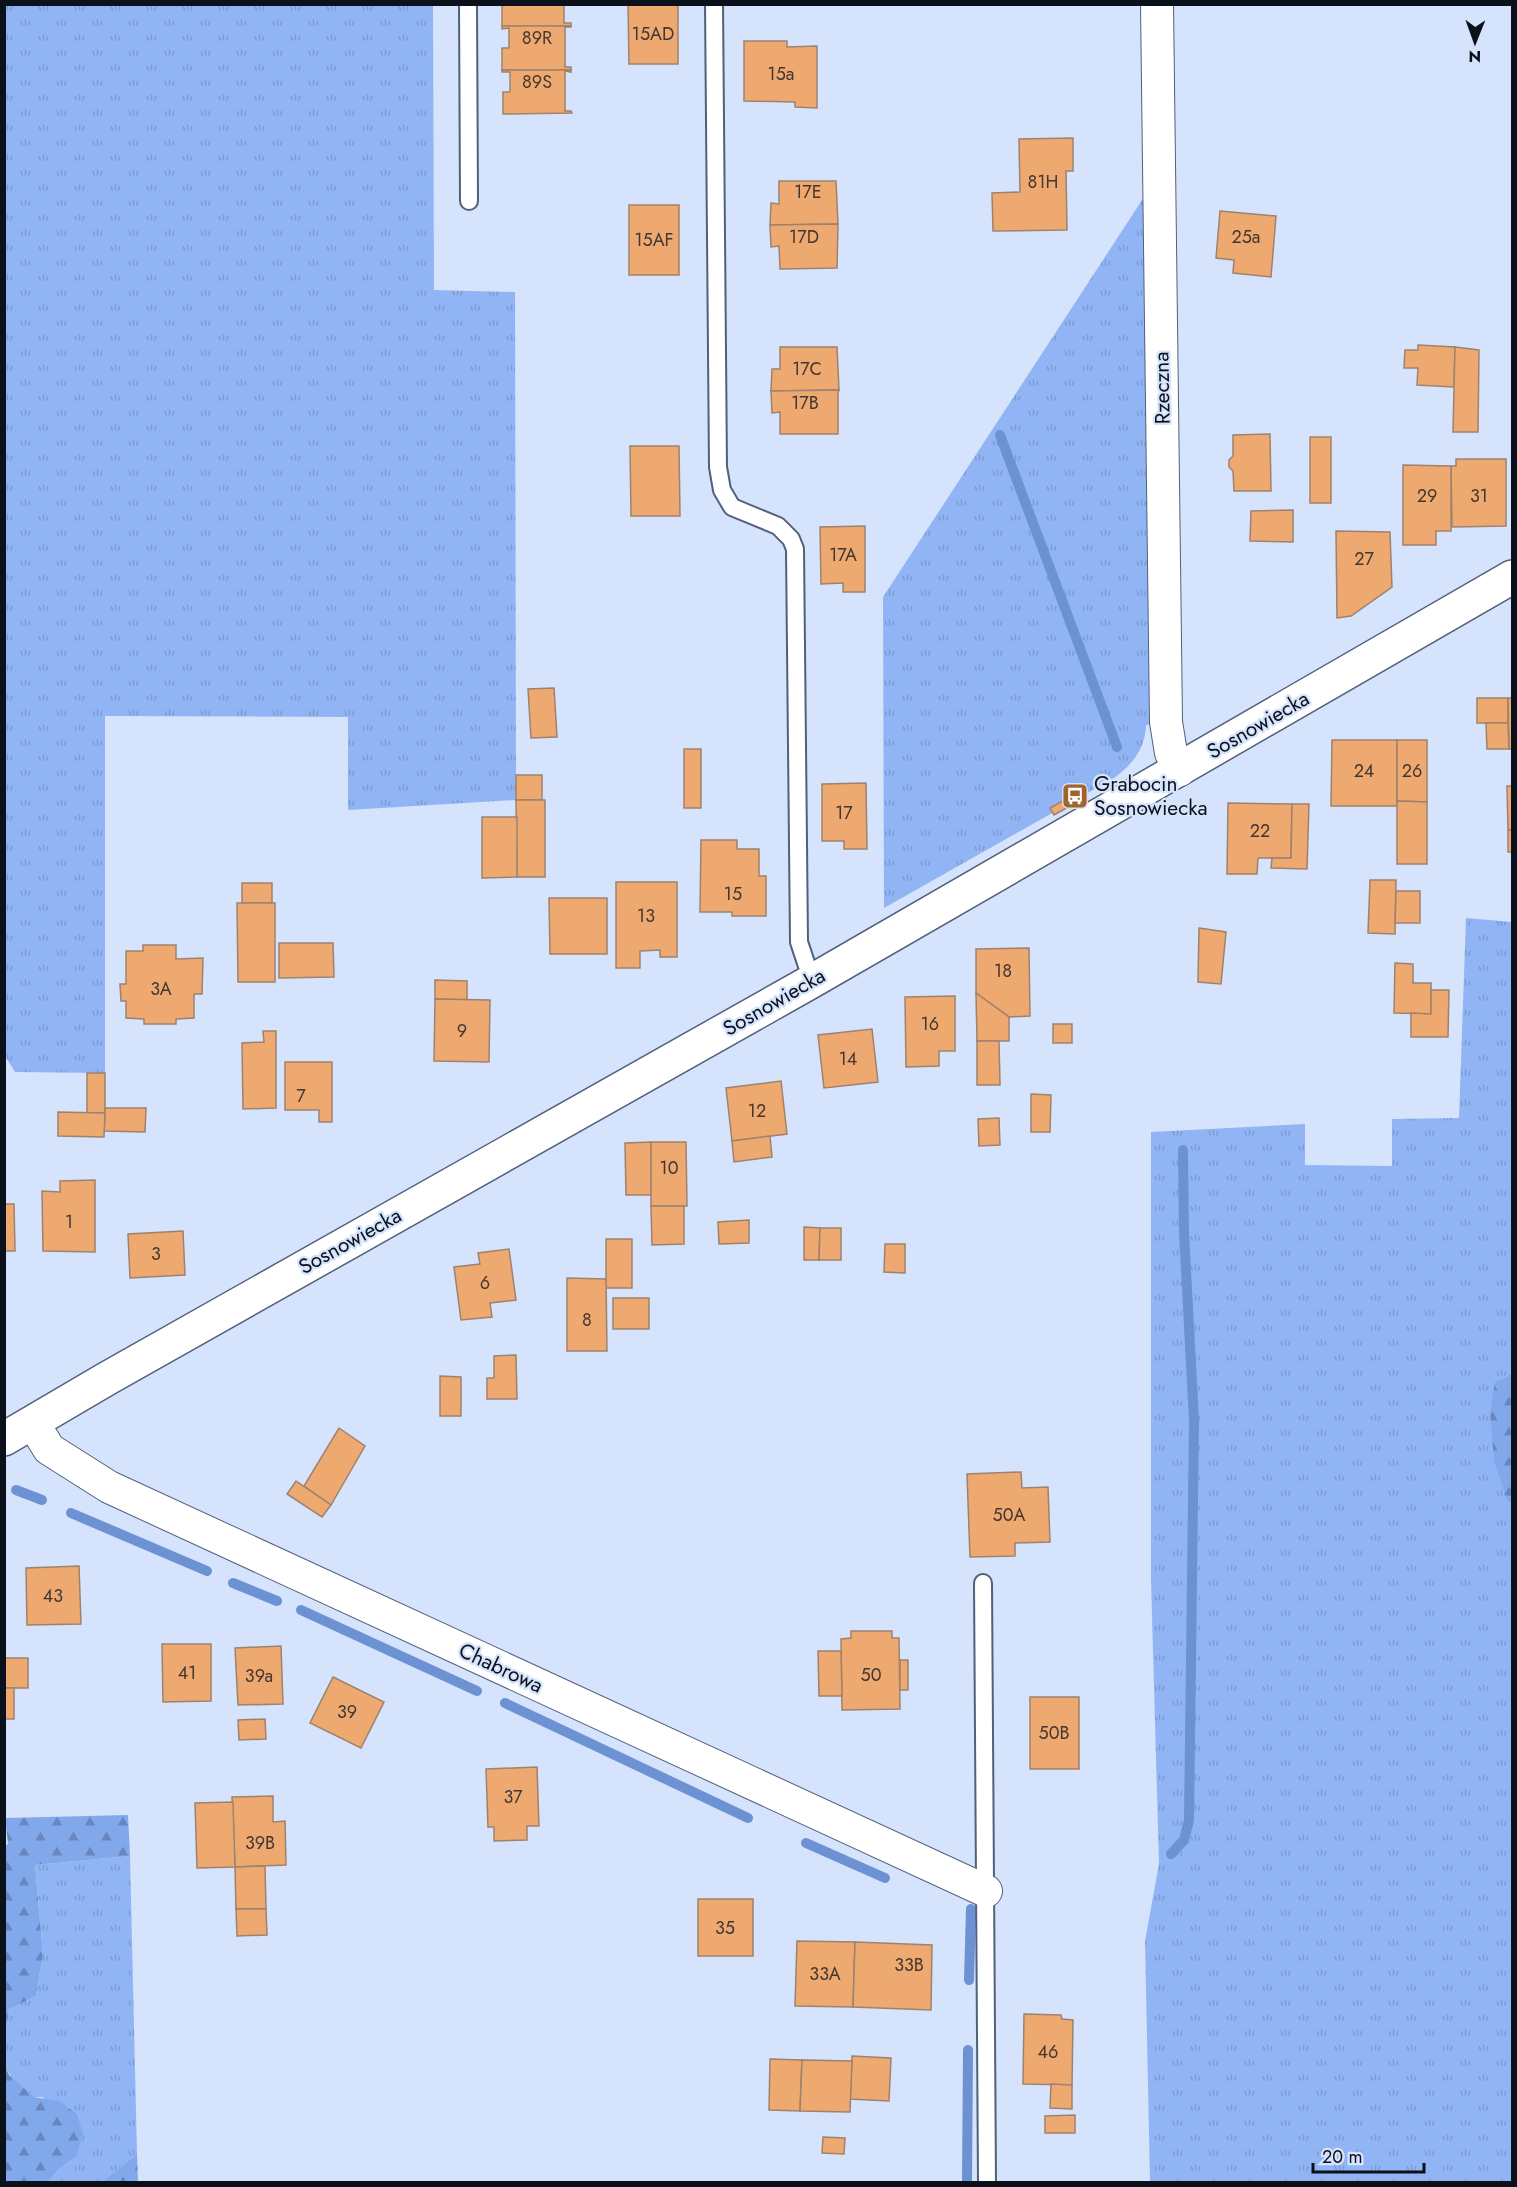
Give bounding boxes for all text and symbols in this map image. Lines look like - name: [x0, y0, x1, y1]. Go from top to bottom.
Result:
- north arrow: [1445, 12, 1505, 72]
- house number: 15AD: [632, 21, 674, 47]
- house number: 89R: [522, 25, 552, 51]
- text: N: [1468, 45, 1481, 68]
- house number: 15a: [768, 61, 794, 87]
- house number: 89S: [522, 69, 552, 95]
- house number: 81H: [1028, 169, 1058, 195]
- house number: 17E: [794, 179, 822, 205]
- house number: 17D: [789, 224, 819, 250]
- house number: 25a: [1231, 224, 1261, 250]
- house number: 15AF: [634, 227, 674, 253]
- street label: Rzeczna: [1146, 351, 1178, 425]
- house number: 17C: [792, 356, 822, 382]
- house number: 17B: [791, 390, 819, 416]
- house number: 29: [1417, 483, 1437, 509]
- house number: 31: [1470, 483, 1488, 509]
- house number: 17A: [829, 542, 857, 568]
- house number: 27: [1354, 546, 1374, 572]
- street label: Sosnowiecka: [1201, 684, 1315, 766]
- house number: 24: [1354, 758, 1374, 784]
- house number: 26: [1402, 758, 1422, 784]
- place label: Grabocin Sosnowiecka: [1094, 769, 1208, 823]
- bus stop icon: Grabocin Sosnowiecka: [1060, 781, 1090, 811]
- house number: 17: [835, 800, 853, 826]
- house number: 22: [1250, 818, 1270, 844]
- house number: 15: [724, 881, 742, 907]
- house number: 13: [637, 903, 655, 929]
- house number: 18: [994, 958, 1012, 984]
- street label: Sosnowiecka: [717, 961, 831, 1043]
- house number: 3A: [150, 976, 172, 1002]
- house number: 16: [921, 1011, 939, 1037]
- house number: 9: [457, 1018, 467, 1044]
- house number: 14: [839, 1046, 857, 1072]
- house number: 7: [296, 1083, 306, 1109]
- house number: 12: [748, 1098, 766, 1124]
- house number: 10: [660, 1155, 679, 1181]
- street label: Sosnowiecka: [293, 1200, 407, 1282]
- house number: 1: [65, 1209, 73, 1235]
- house number: 3: [151, 1241, 161, 1267]
- house number: 6: [480, 1270, 490, 1296]
- house number: 8: [582, 1307, 592, 1333]
- house number: 50A: [993, 1502, 1026, 1528]
- house number: 43: [43, 1583, 63, 1609]
- street label: Chabrowa: [454, 1635, 548, 1701]
- house number: 41: [178, 1660, 196, 1686]
- house number: 50: [861, 1662, 882, 1688]
- house number: 39a: [245, 1663, 273, 1689]
- house number: 39: [337, 1699, 357, 1725]
- house number: 50B: [1039, 1720, 1070, 1746]
- house number: 37: [503, 1784, 523, 1810]
- house number: 39B: [245, 1830, 275, 1856]
- house number: 35: [715, 1915, 735, 1941]
- house number: 33B: [894, 1952, 924, 1978]
- house number: 33A: [809, 1961, 841, 1987]
- house number: 46: [1038, 2039, 1058, 2065]
- scale bar: [1313, 2136, 1424, 2174]
- text: 20 m: [1322, 2144, 1362, 2170]

